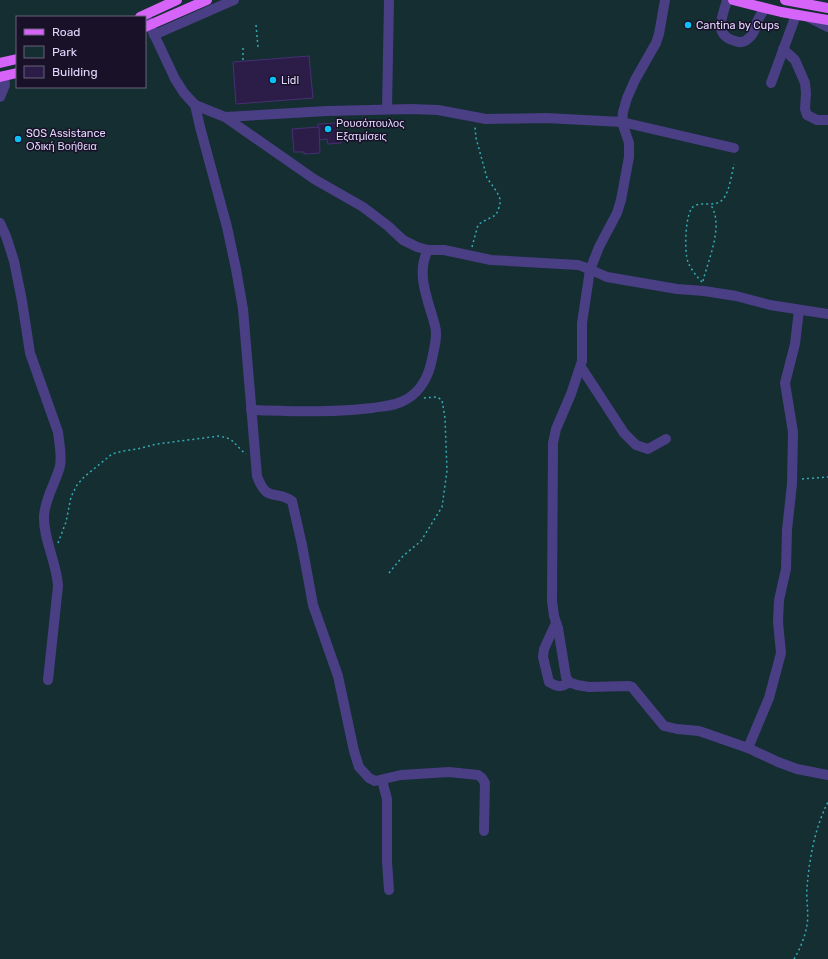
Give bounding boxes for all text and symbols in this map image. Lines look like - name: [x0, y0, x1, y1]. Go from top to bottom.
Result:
- legend: [16, 16, 146, 88]
- place label: Cantina by Cups: [696, 19, 780, 32]
- marker: Cantina by Cups: [683, 20, 693, 30]
- text: Road: [52, 25, 80, 39]
- text: Park: [52, 45, 78, 59]
- text: Building: [52, 65, 98, 79]
- place label: Lidl: [281, 74, 299, 87]
- marker: Lidl: [268, 75, 278, 85]
- place label: Ρουσόπουλος Εξατμίσεις: [336, 117, 405, 143]
- marker: Ρουσόπουλος Εξατμίσεις: [323, 124, 333, 134]
- place label: SOS Assistance Οδική Βοήθεια: [26, 127, 106, 153]
- marker: SOS Assistance Οδική Βοήθεια: [13, 134, 23, 144]

